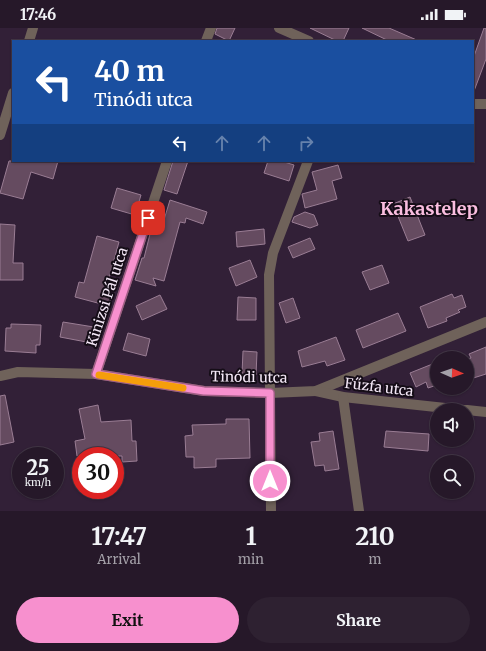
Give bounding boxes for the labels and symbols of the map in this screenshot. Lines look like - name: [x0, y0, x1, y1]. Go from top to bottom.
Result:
- district label: Kakastelep: [380, 197, 478, 220]
- pin: [131, 201, 165, 235]
- street label: Kinizsi Pál utca: [82, 245, 132, 349]
- north arrow: [430, 351, 474, 395]
- street label: Tinódi utca: [210, 367, 288, 387]
- street label: Fűzfa utca: [344, 374, 415, 400]
- speed limit sign: 30: [72, 447, 124, 499]
- position arrow: [249, 460, 291, 502]

